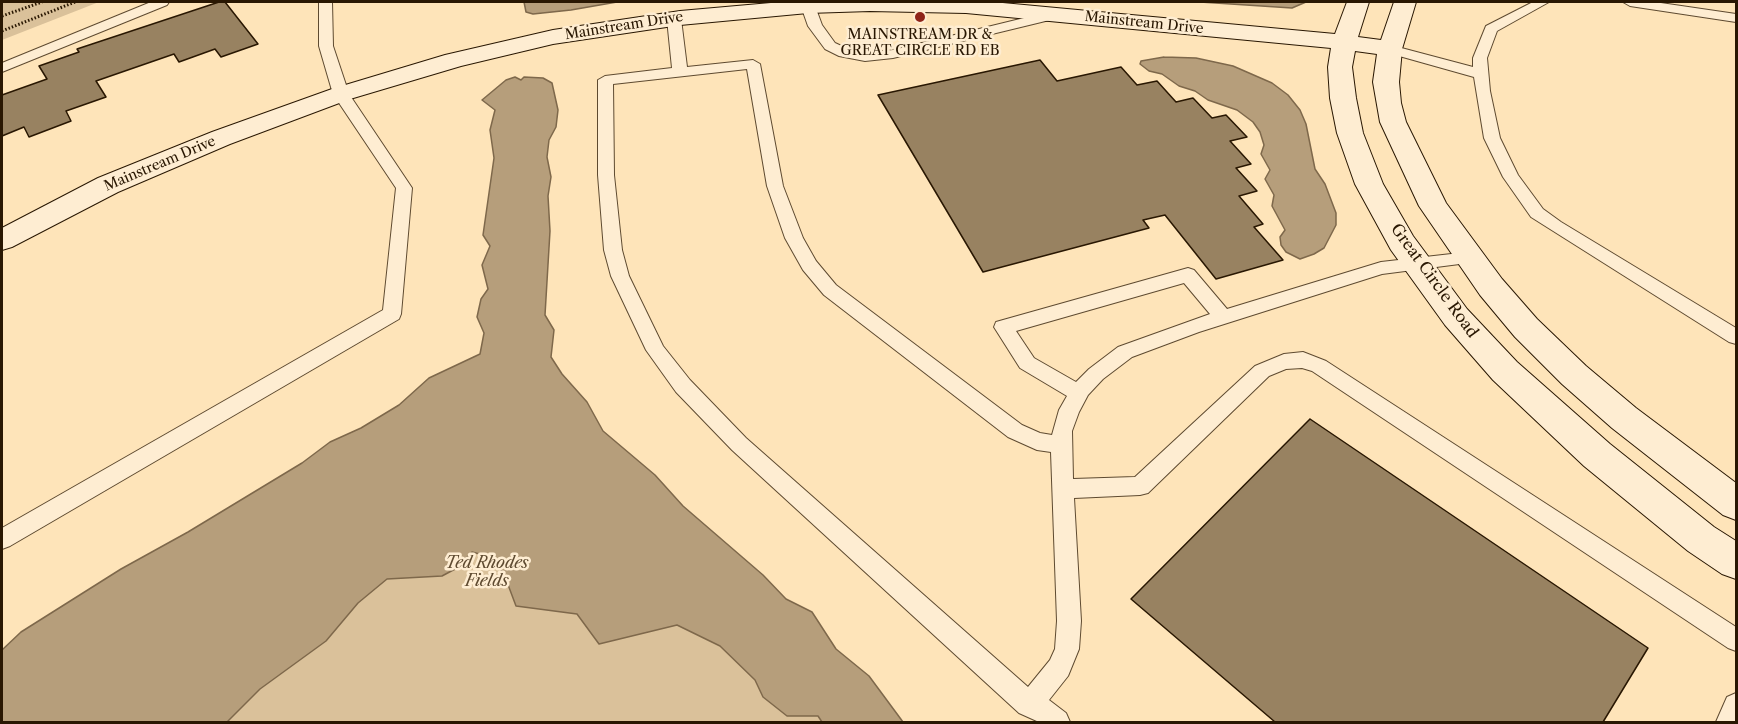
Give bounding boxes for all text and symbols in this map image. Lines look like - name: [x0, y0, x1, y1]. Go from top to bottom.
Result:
- street label: Mainstream Drive: [564, 8, 684, 44]
- street label: Mainstream Drive: [1084, 8, 1204, 38]
- marker: MAINSTREAM DR & GREAT CIRCLE RD EB: [913, 10, 927, 24]
- place label: MAINSTREAM DR & GREAT CIRCLE RD EB: [841, 27, 999, 60]
- street label: Mainstream Drive: [102, 133, 218, 195]
- street label: Great Circle Road: [1386, 220, 1482, 342]
- park label: Ted Rhodes Fields: [446, 553, 528, 591]

